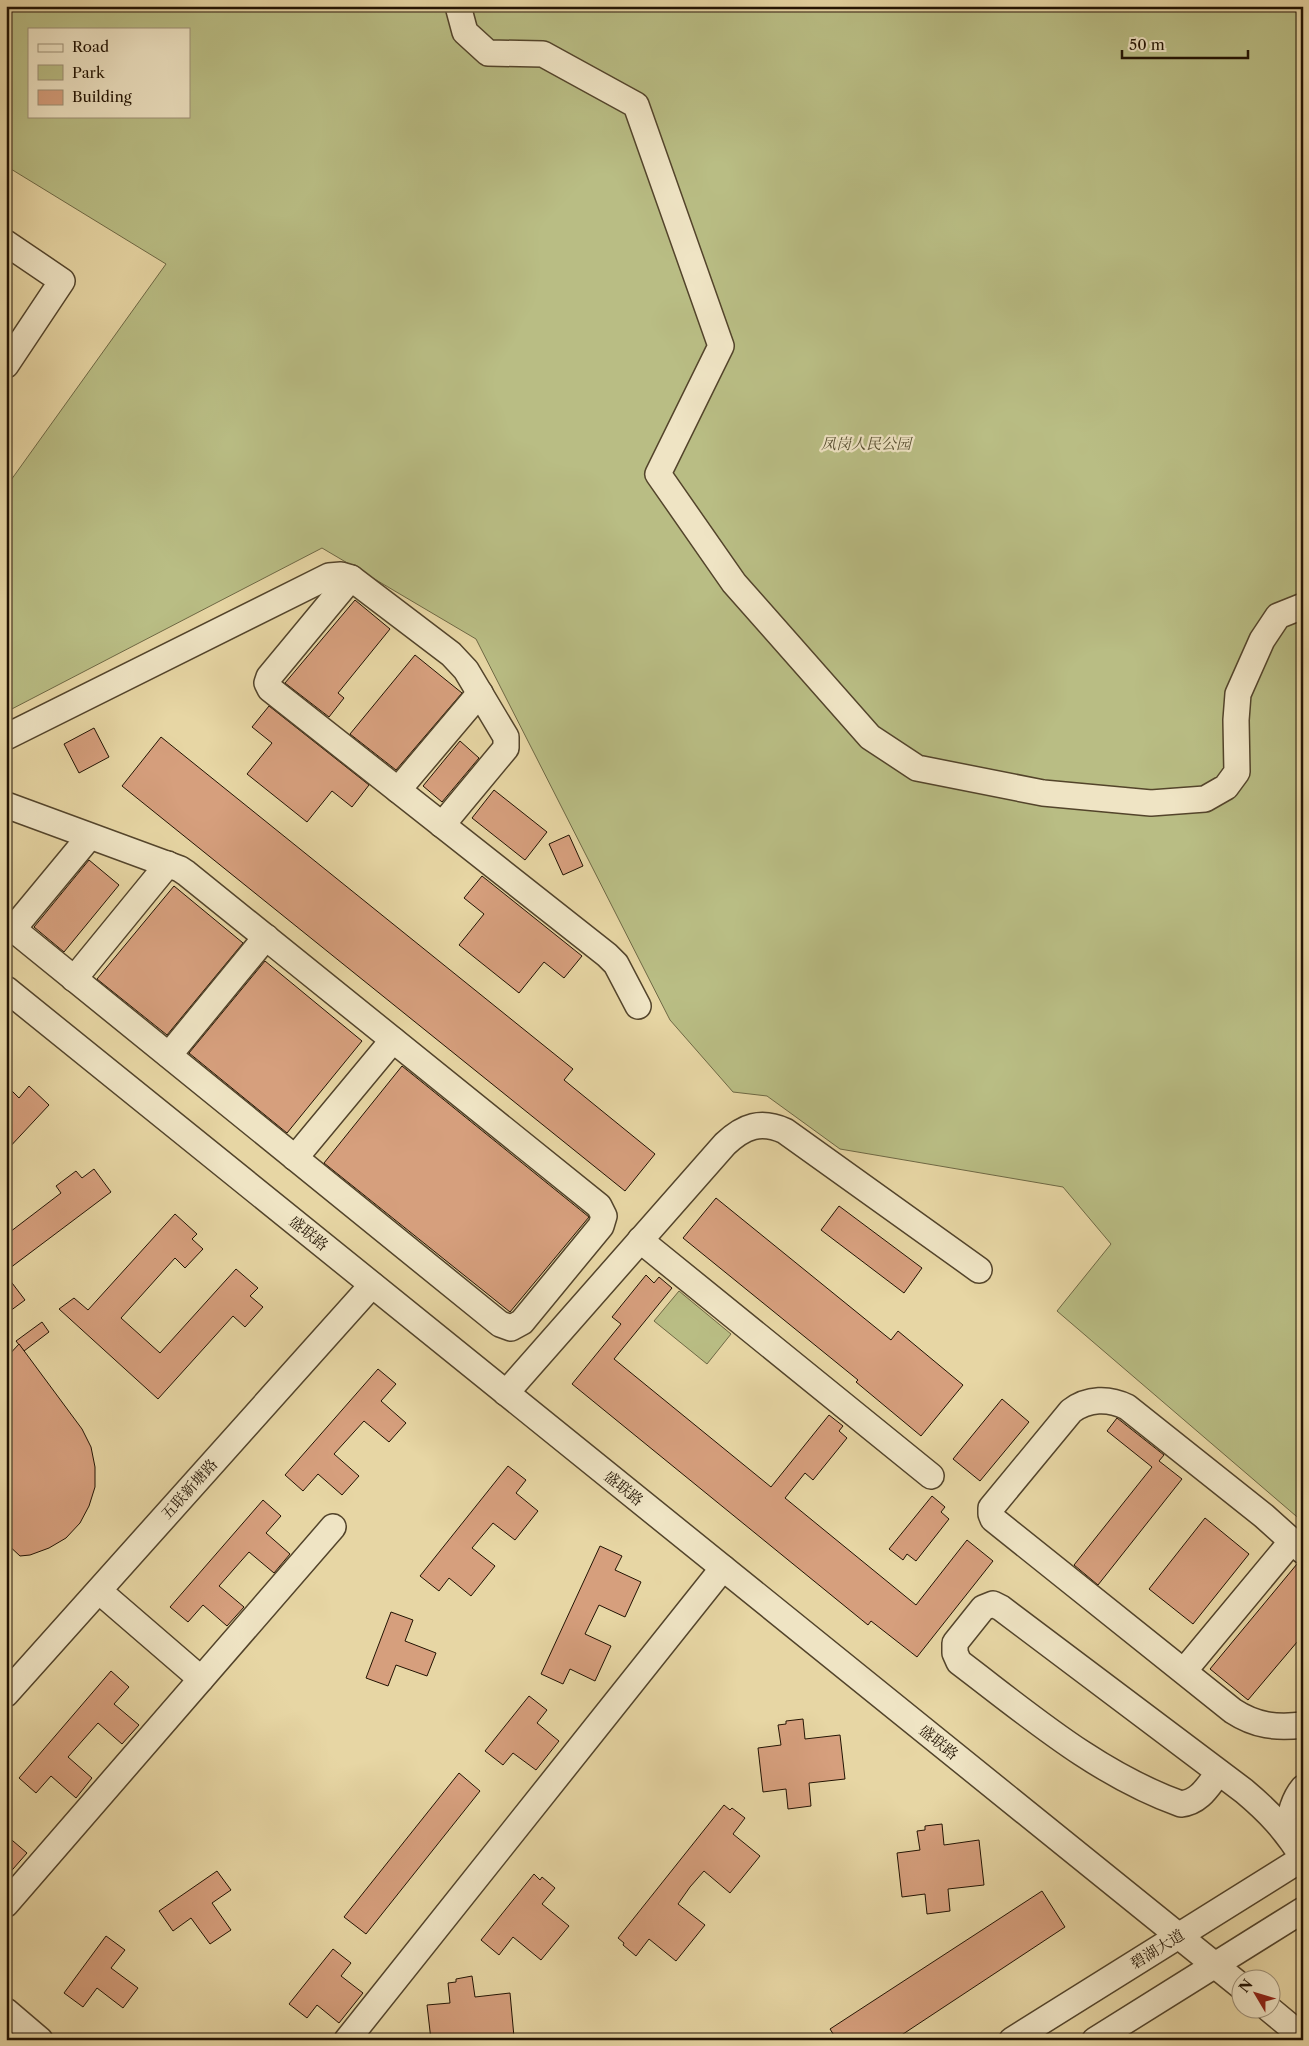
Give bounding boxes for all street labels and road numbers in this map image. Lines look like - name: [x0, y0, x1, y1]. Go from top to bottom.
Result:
- street label: 盛联路: [286, 1211, 332, 1255]
- street label: 五联新塘路: [157, 1455, 221, 1523]
- street label: 盛联路: [601, 1466, 647, 1510]
- street label: 盛联路: [916, 1720, 962, 1764]
- street label: 碧湖大道: [1127, 1925, 1187, 1973]

